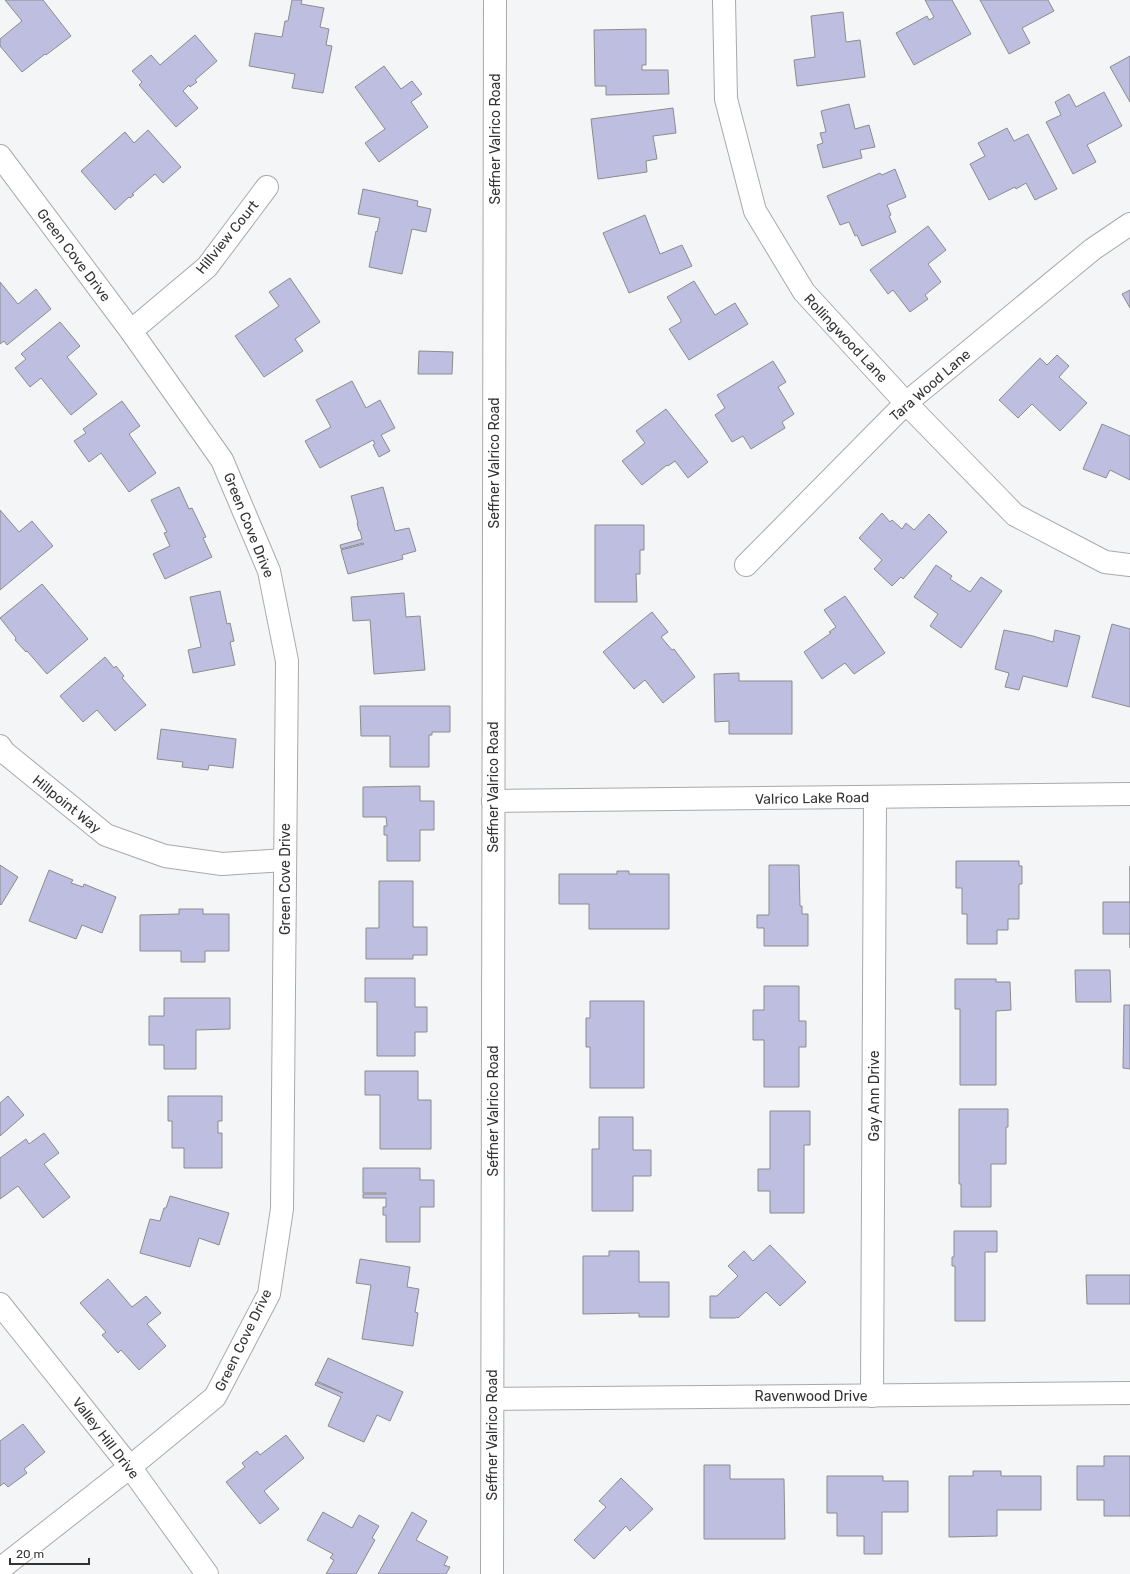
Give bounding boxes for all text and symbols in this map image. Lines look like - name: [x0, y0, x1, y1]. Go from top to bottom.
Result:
- street label: Seffner Valrico Road: [487, 73, 504, 205]
- street label: Hillview Court: [192, 197, 263, 278]
- street label: Green Cove Drive: [33, 206, 114, 305]
- street label: Rollingwood Lane: [800, 291, 891, 386]
- street label: Tara Wood Lane: [886, 346, 974, 425]
- street label: Seffner Valrico Road: [486, 397, 503, 529]
- street label: Green Cove Drive: [220, 470, 277, 580]
- street label: Seffner Valrico Road: [485, 721, 502, 853]
- street label: Hillpoint Way: [29, 772, 105, 837]
- street label: Valrico Lake Road: [755, 789, 869, 808]
- street label: Green Cove Drive: [277, 823, 294, 935]
- street label: Seffner Valrico Road: [485, 1045, 502, 1177]
- street label: Gay Ann Drive: [866, 1050, 883, 1142]
- street label: Green Cove Drive: [211, 1286, 276, 1394]
- street label: Seffner Valrico Road: [484, 1369, 501, 1501]
- street label: Ravenwood Drive: [754, 1388, 868, 1405]
- street label: Valley Hill Drive: [69, 1394, 143, 1483]
- scale bar: [10, 1540, 89, 1566]
- text: 20 m: [16, 1547, 44, 1561]

